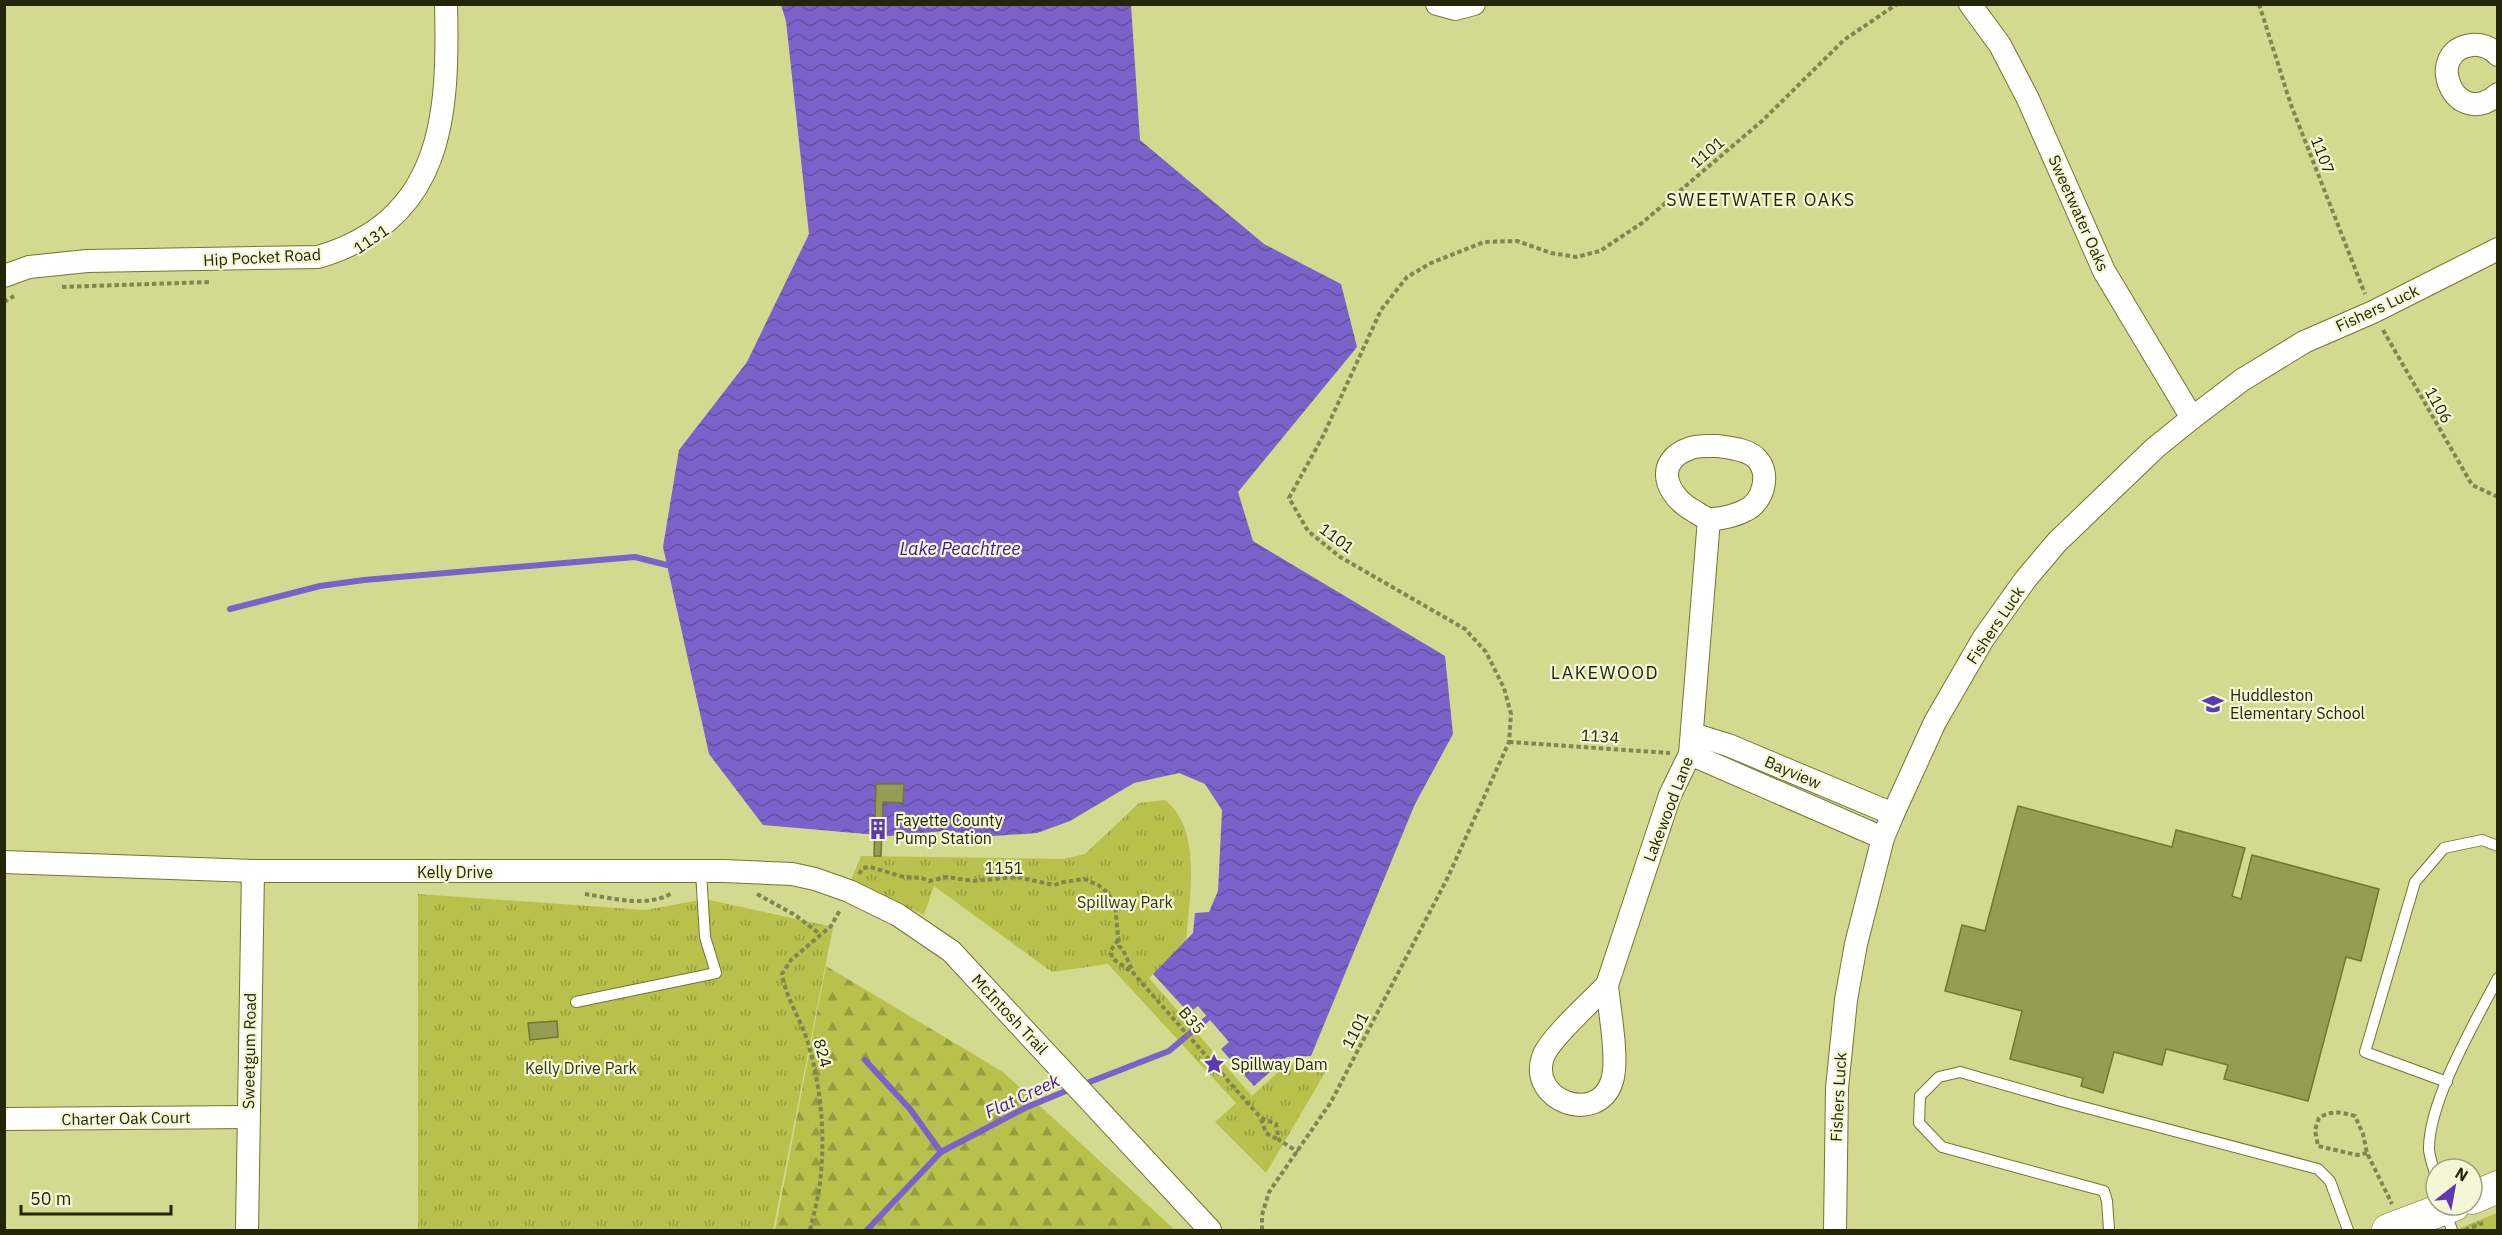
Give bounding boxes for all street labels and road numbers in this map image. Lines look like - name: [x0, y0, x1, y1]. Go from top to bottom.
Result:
- street label: 1101: [1686, 132, 1728, 172]
- street label: 1107: [2307, 133, 2339, 177]
- street label: Sweetwater Oaks: [2044, 152, 2114, 274]
- street label: 1131: [349, 220, 393, 258]
- street label: Hip Pocket Road: [203, 244, 321, 270]
- street label: Fishers Luck: [2332, 280, 2422, 336]
- street label: 1106: [2421, 383, 2457, 427]
- street label: 1101: [1316, 518, 1358, 558]
- street label: Fishers Luck: [1962, 582, 2029, 668]
- street label: 1134: [1580, 725, 1620, 747]
- street label: Bayview: [1762, 751, 1824, 793]
- street label: Lakewood Lane: [1639, 753, 1697, 864]
- street label: 1151: [985, 858, 1023, 878]
- street label: Kelly Drive: [417, 862, 493, 882]
- street label: McIntosh Trail: [968, 970, 1052, 1058]
- street label: Sweetgum Road: [238, 993, 260, 1109]
- street label: B35: [1175, 1002, 1209, 1038]
- street label: 1101: [1337, 1008, 1373, 1052]
- street label: 824: [809, 1036, 837, 1070]
- street label: Fishers Luck: [1826, 1051, 1850, 1142]
- street label: Charter Oak Court: [61, 1107, 191, 1129]

